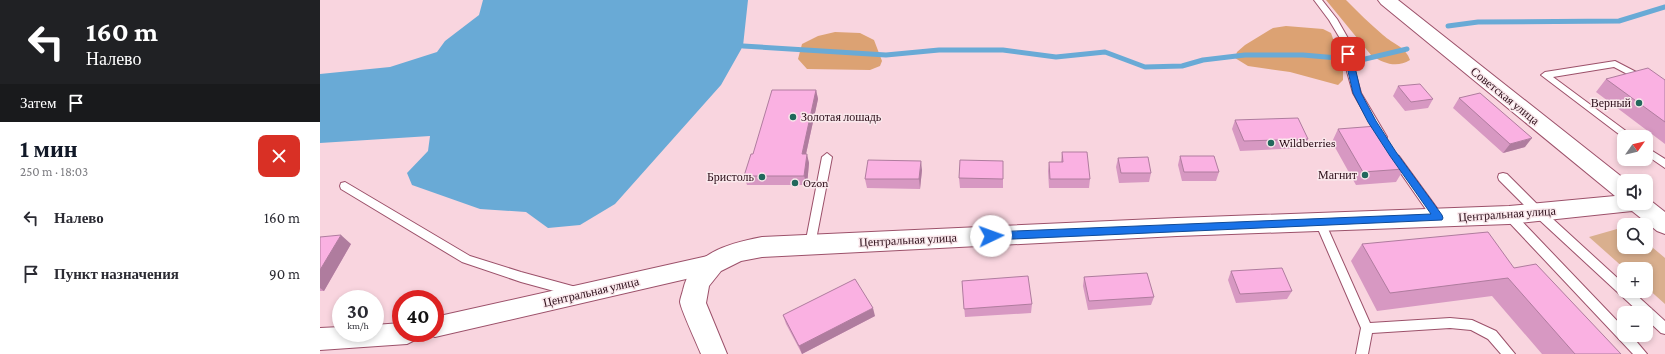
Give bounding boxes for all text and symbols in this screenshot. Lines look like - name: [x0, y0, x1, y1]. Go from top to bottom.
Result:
- icon: left: [20, 16, 72, 68]
- text: 160 m: [86, 16, 158, 47]
- pin: [1331, 37, 1365, 71]
- icon: arrive: [1337, 43, 1359, 65]
- text: Налево: [86, 49, 142, 69]
- street label: Советская улица: [1468, 64, 1543, 128]
- icon: arrive: [65, 92, 87, 114]
- text: Затем: [20, 95, 57, 111]
- place label: Верный: [1591, 96, 1632, 110]
- marker: Верный: [1634, 98, 1644, 108]
- place label: Золотая лошадь: [801, 110, 882, 124]
- marker: Золотая лошадь: [788, 112, 798, 122]
- north arrow: [1617, 130, 1653, 166]
- map controls: [1617, 130, 1653, 342]
- text: 1 мин: [20, 135, 78, 162]
- button: close: [258, 135, 300, 177]
- place label: Wildberries: [1279, 136, 1336, 150]
- marker: Wildberries: [1266, 138, 1276, 148]
- text: 250 m · 18:03: [20, 164, 88, 179]
- place label: Магнит: [1318, 168, 1358, 182]
- place label: Бристоль: [707, 170, 755, 184]
- marker: Магнит: [1360, 170, 1370, 180]
- marker: Бристоль: [757, 172, 767, 182]
- button: sound: [1617, 174, 1653, 210]
- place label: Ozon: [803, 176, 829, 190]
- marker: Ozon: [790, 178, 800, 188]
- street label: Центральная улица: [1458, 204, 1557, 224]
- icon: left: [20, 207, 42, 229]
- text: Налево: [54, 210, 104, 226]
- text: 160 m: [264, 210, 300, 226]
- position arrow: [970, 215, 1012, 257]
- button: search: [1617, 218, 1653, 254]
- street label: Центральная улица: [859, 230, 958, 250]
- button: +: [1617, 262, 1653, 298]
- icon: arrive: [20, 263, 42, 285]
- text: Пункт назначения: [54, 266, 179, 282]
- text: 90 m: [269, 266, 300, 282]
- street label: Центральная улица: [542, 274, 641, 310]
- speed limit sign: 40: [392, 290, 444, 342]
- text: 30: [347, 300, 369, 322]
- button: −: [1617, 306, 1653, 342]
- text: km/h: [347, 320, 369, 331]

